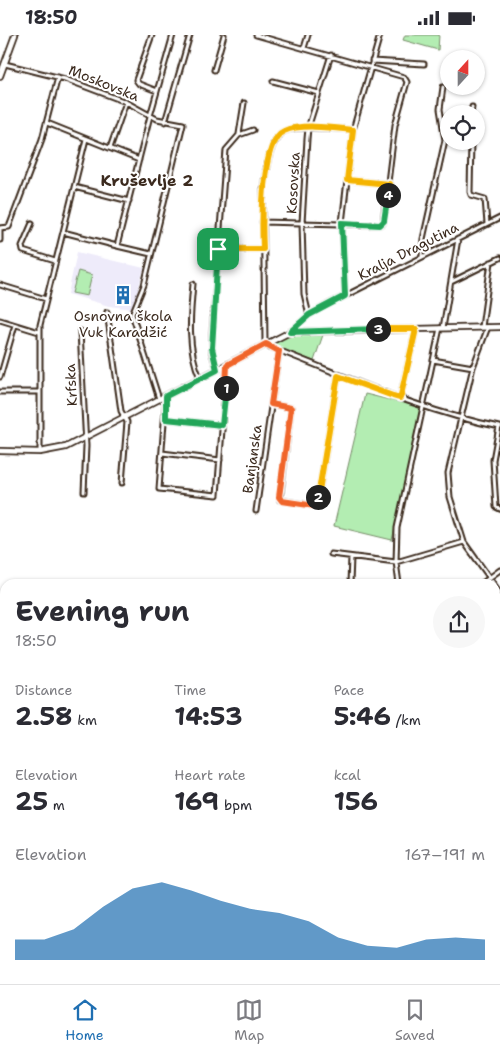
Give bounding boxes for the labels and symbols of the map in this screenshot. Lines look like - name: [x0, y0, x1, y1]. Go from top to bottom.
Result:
- north arrow: [440, 50, 485, 95]
- street label: Moskovska: [66, 61, 142, 105]
- street label: Kosovska: [282, 151, 304, 215]
- district label: Kruševlje 2: [101, 170, 193, 191]
- pin: 4: [376, 183, 400, 207]
- street label: Kralja Dragutina: [355, 218, 462, 284]
- pin: [197, 228, 239, 270]
- building icon: Osnovna škola Vuk Karadžić: [112, 284, 134, 306]
- place label: Osnovna škola Vuk Karadžić: [74, 307, 172, 341]
- pin: 3: [366, 317, 390, 341]
- street label: Krfska: [61, 363, 81, 407]
- pin: 1: [214, 375, 238, 401]
- street label: Banjanska: [238, 423, 266, 495]
- pin: 2: [306, 485, 330, 509]

